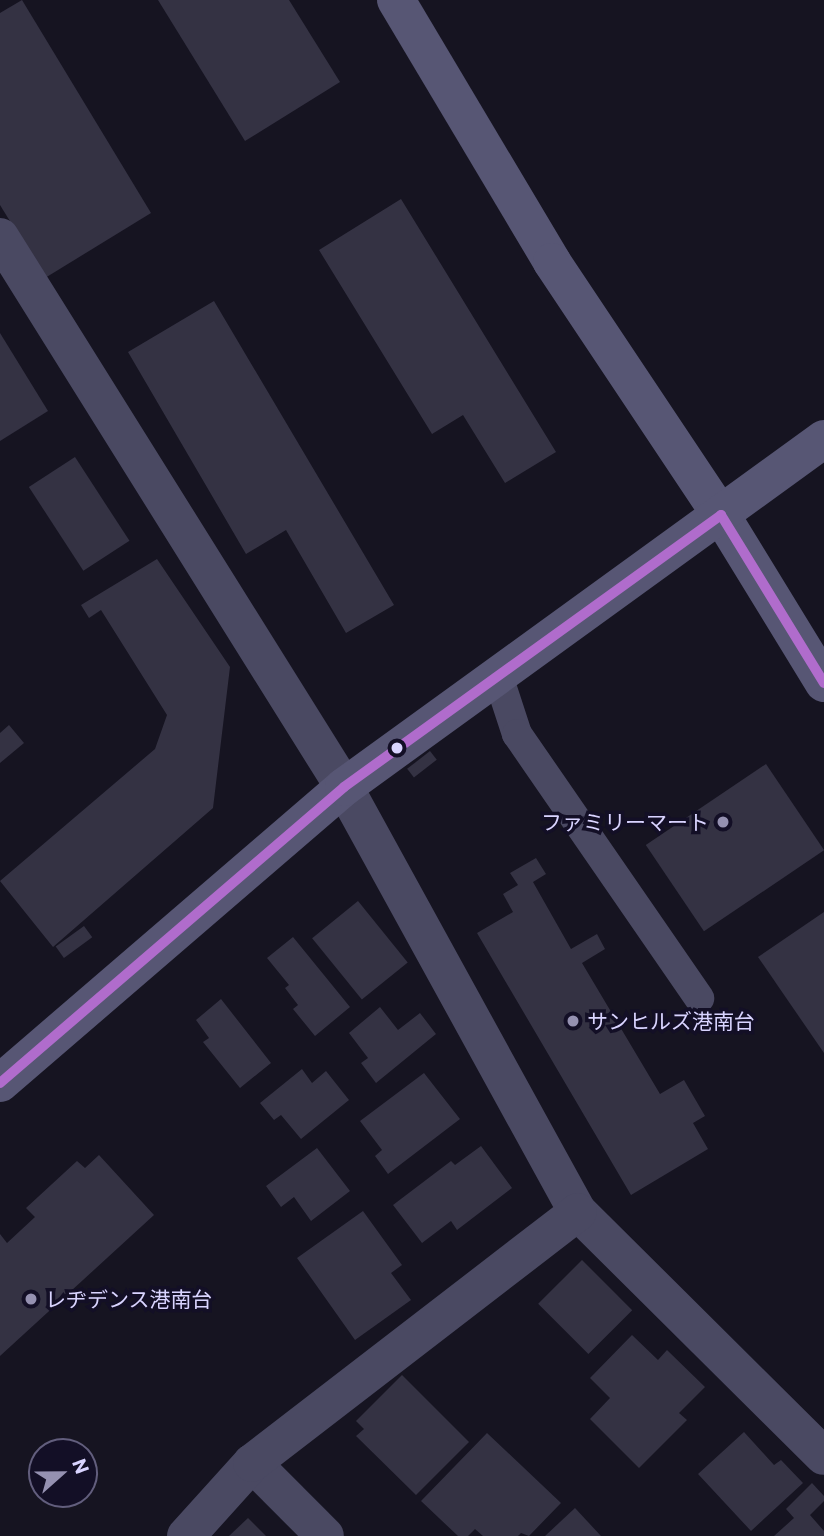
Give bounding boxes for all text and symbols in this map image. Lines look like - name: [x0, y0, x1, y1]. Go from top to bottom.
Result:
- unlabelled marker: [390, 741, 404, 755]
- place label: ファミリーマート: [541, 809, 709, 835]
- marker: ファミリーマート: [715, 814, 731, 830]
- place label: サンヒルズ港南台: [587, 1008, 755, 1034]
- marker: サンヒルズ港南台: [565, 1013, 581, 1029]
- place label: レヂデンス港南台: [45, 1286, 213, 1312]
- marker: レヂデンス港南台: [23, 1291, 39, 1307]
- north arrow: [28, 1438, 98, 1508]
- text: N: [68, 1455, 94, 1477]

